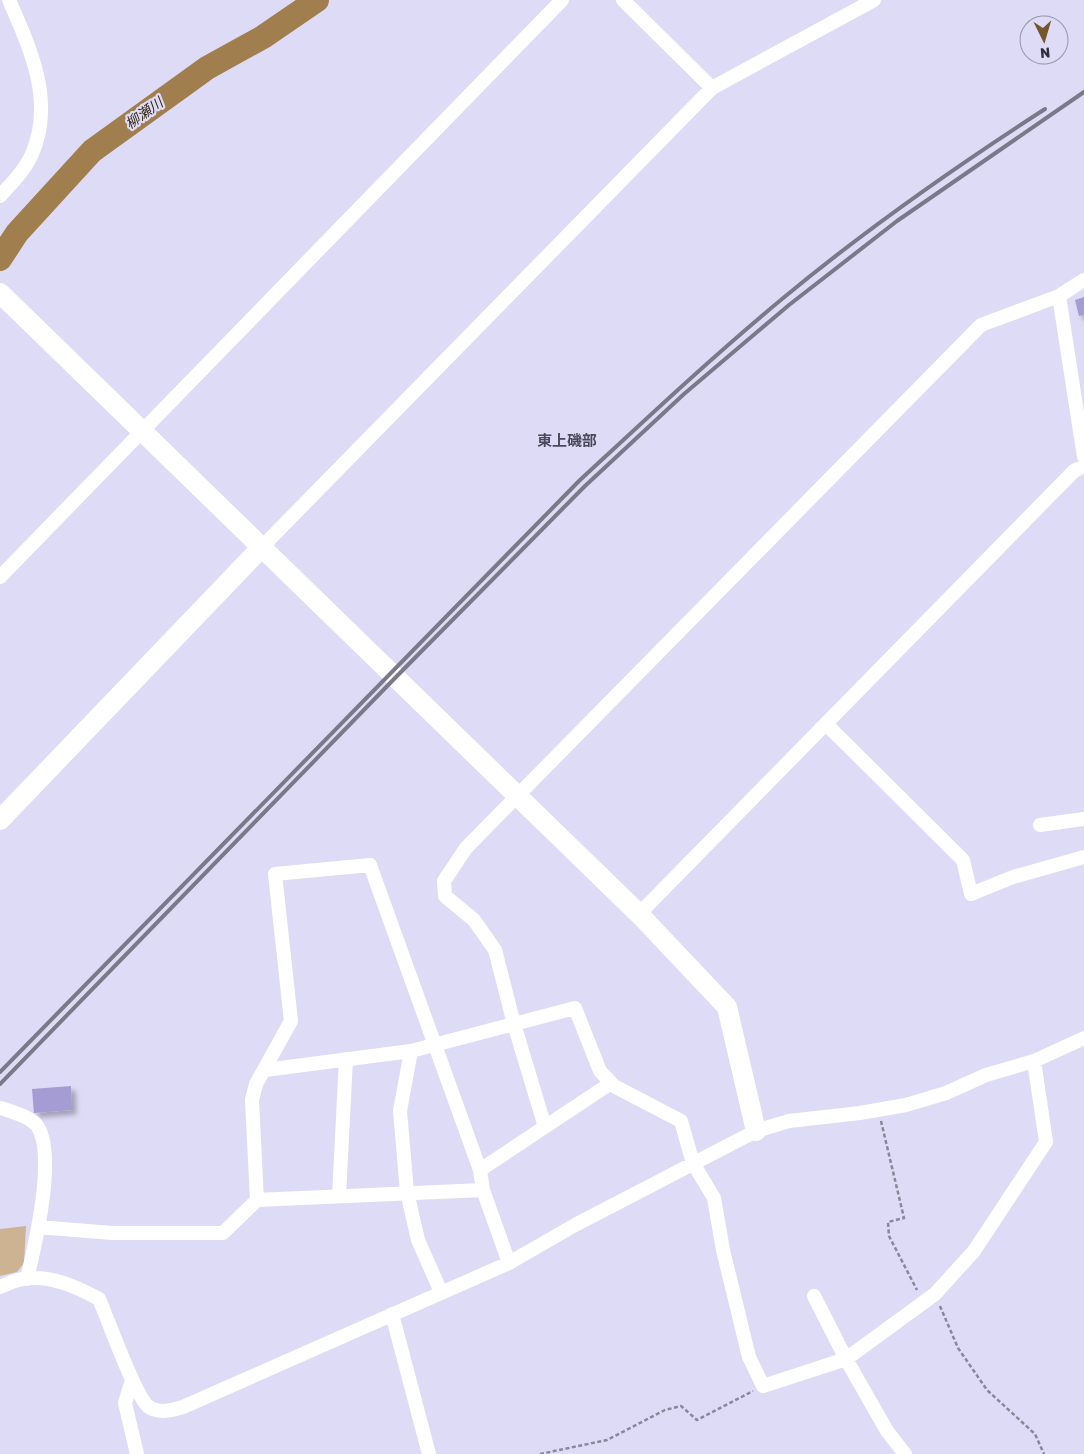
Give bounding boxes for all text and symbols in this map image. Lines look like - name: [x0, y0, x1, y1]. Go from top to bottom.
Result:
- north arrow: [1019, 15, 1069, 65]
- text: N: [1039, 44, 1051, 61]
- water label: 柳瀬川: [122, 93, 168, 132]
- district label: 東上磯部: [537, 432, 597, 450]

